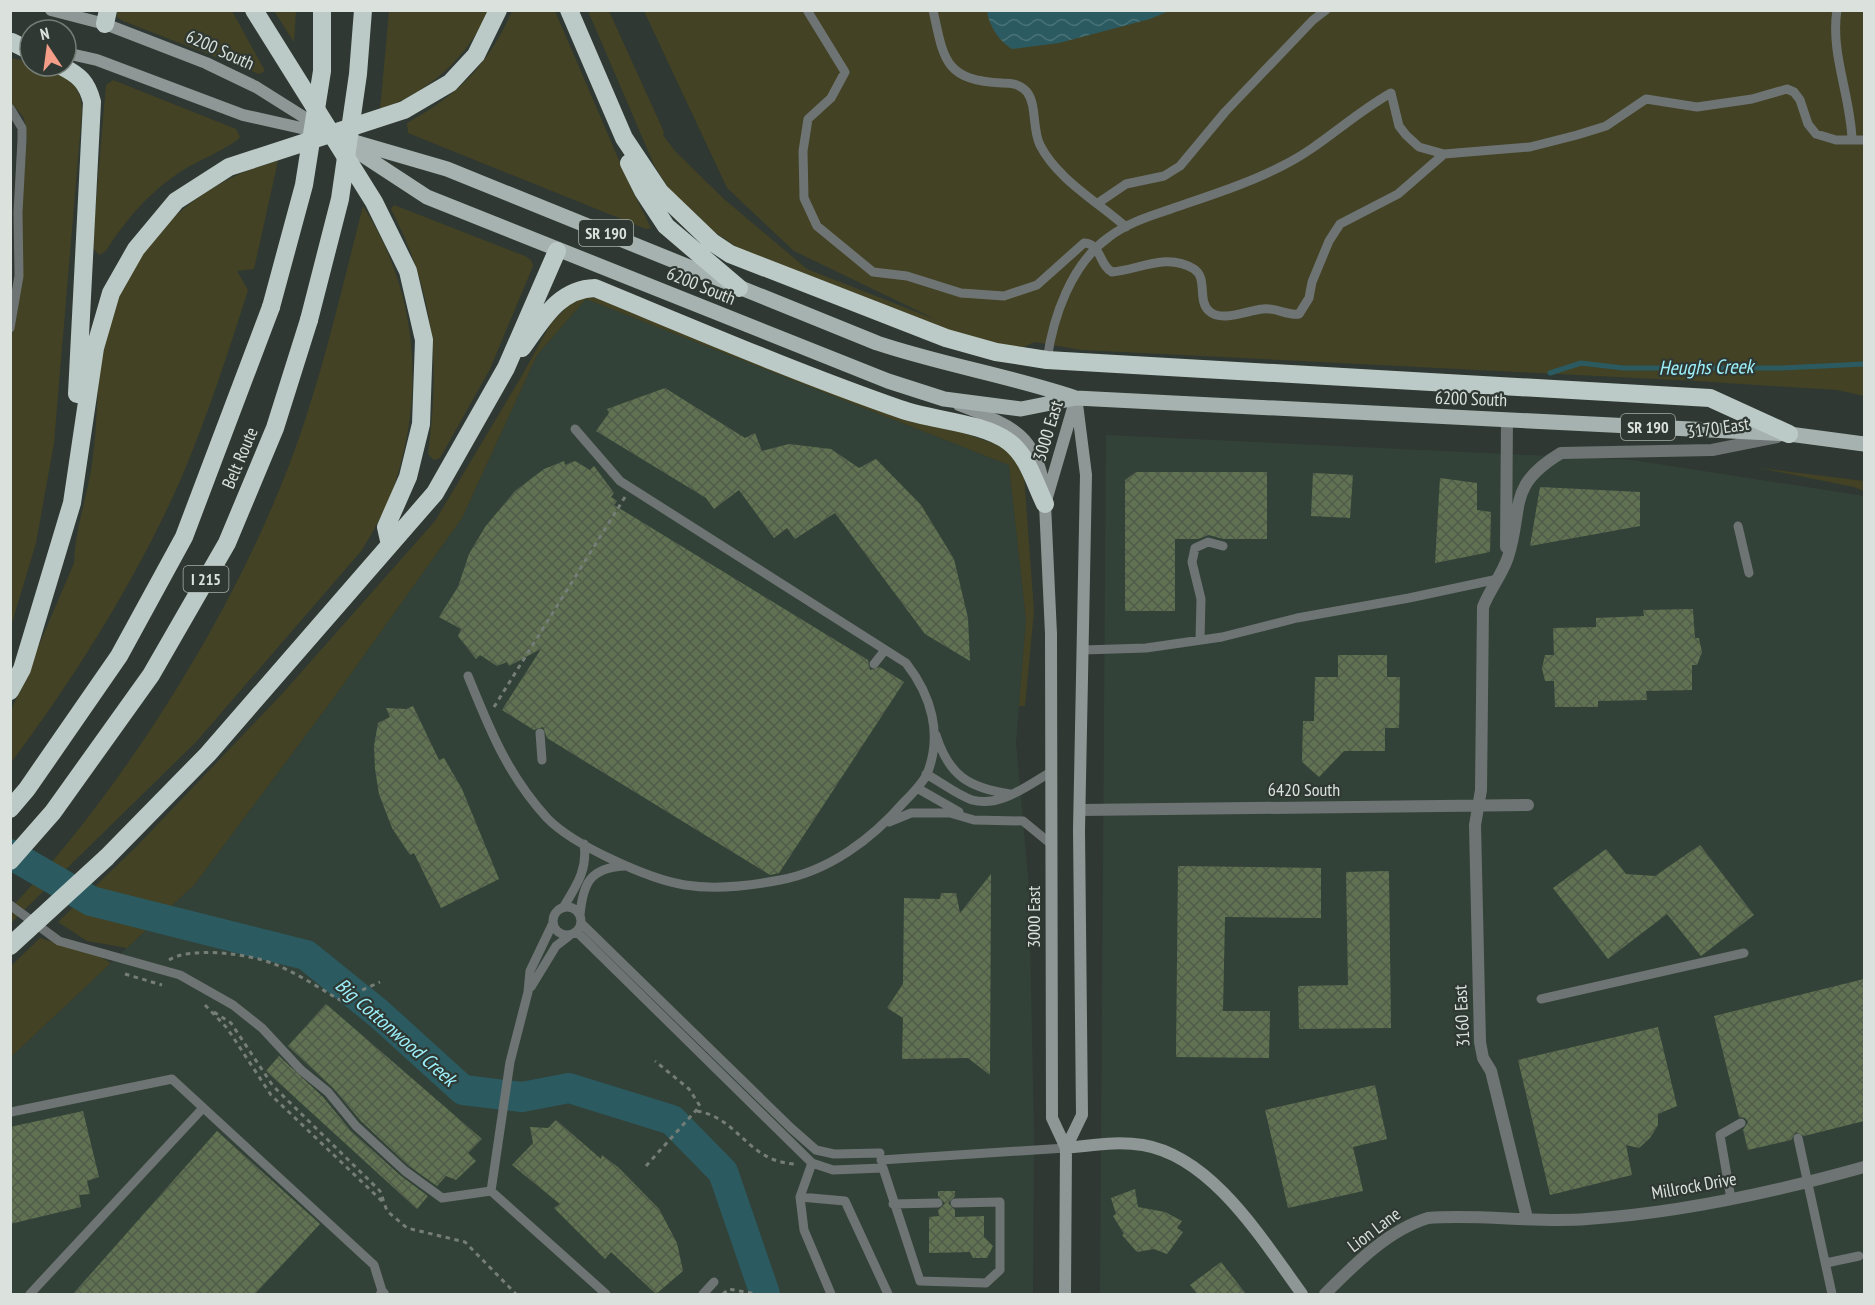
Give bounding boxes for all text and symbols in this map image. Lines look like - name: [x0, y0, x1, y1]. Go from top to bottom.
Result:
- north arrow: [18, 18, 78, 78]
- text: N: [38, 23, 51, 44]
- street label: 6200 South: [182, 24, 258, 75]
- road number: SR 190: [579, 220, 633, 246]
- street label: 6200 South: [663, 261, 739, 310]
- water label: Heughs Creek: [1658, 353, 1756, 381]
- street label: 6200 South: [1434, 386, 1508, 411]
- street label: 3000 East: [1027, 398, 1068, 464]
- street label: 3170 East: [1686, 412, 1750, 443]
- road number: SR 190: [1621, 414, 1675, 440]
- street label: Belt Route: [216, 424, 263, 492]
- road number: I 215: [184, 566, 228, 592]
- street label: 6420 South: [1268, 778, 1340, 801]
- street label: 3000 East: [1022, 886, 1045, 948]
- water label: Big Cottonwood Creek: [330, 972, 464, 1093]
- street label: 3160 East: [1448, 984, 1475, 1048]
- street label: Millrock Drive: [1650, 1167, 1738, 1204]
- street label: Lion Lane: [1343, 1202, 1405, 1257]

